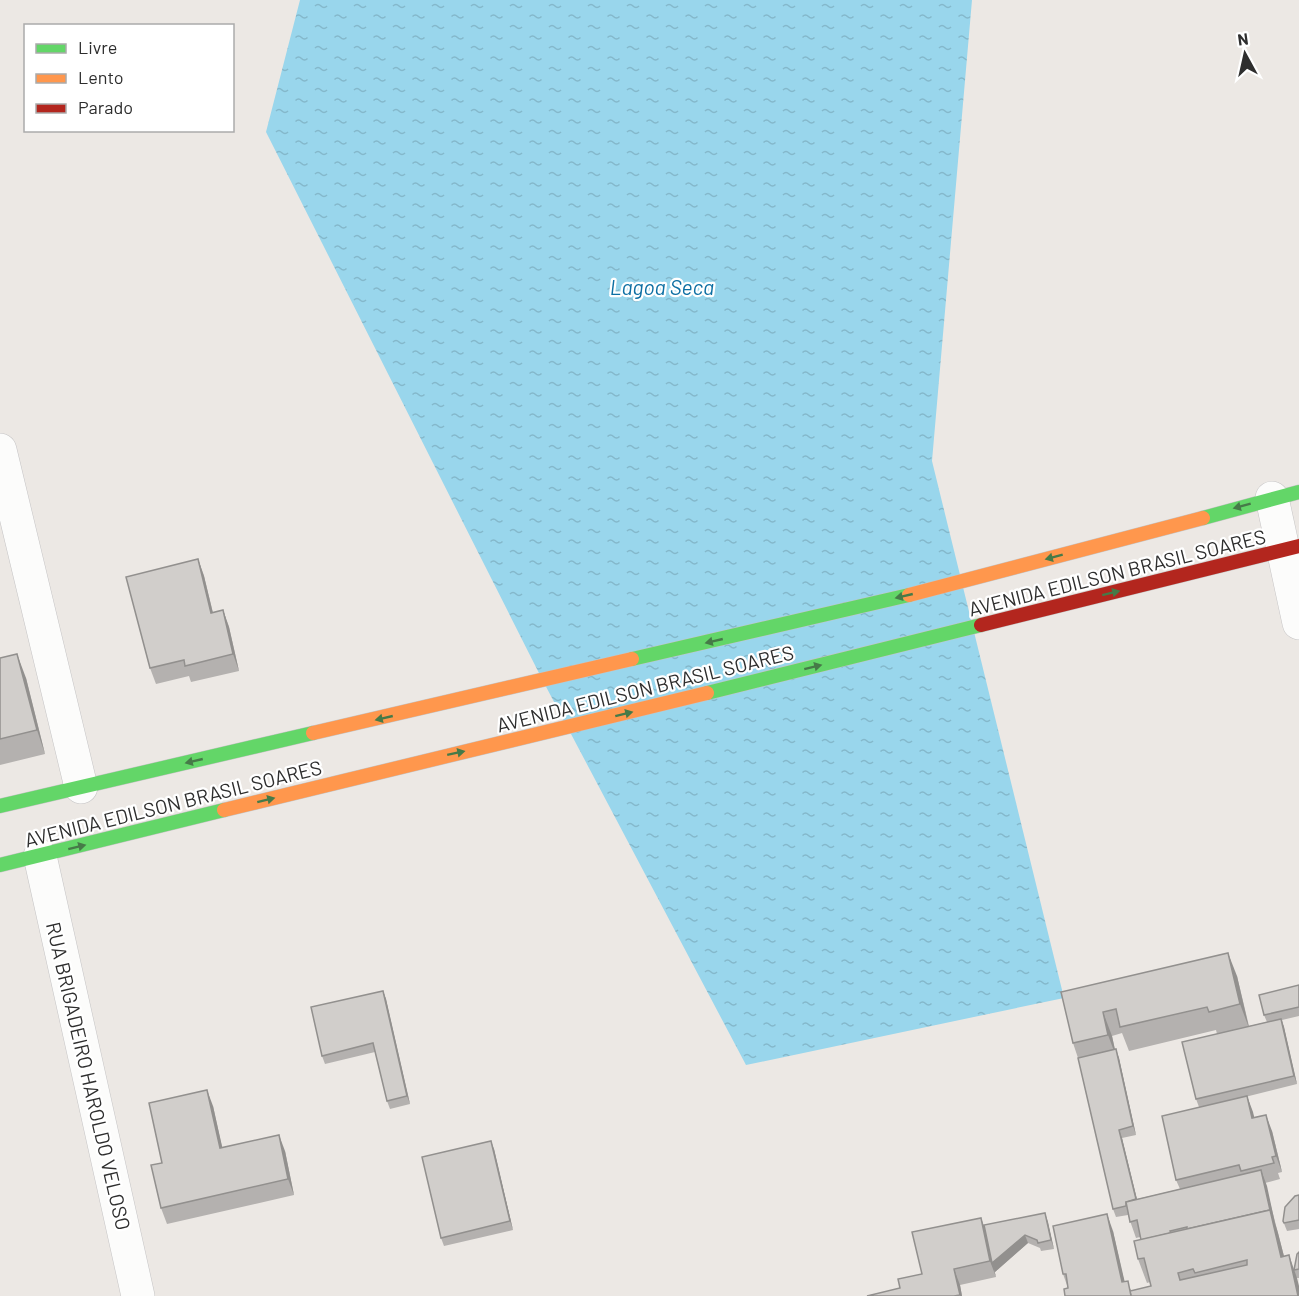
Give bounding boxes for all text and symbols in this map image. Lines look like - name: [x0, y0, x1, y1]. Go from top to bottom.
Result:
- legend: [24, 24, 234, 132]
- north arrow: [1215, 24, 1275, 84]
- text: N: [1236, 29, 1249, 49]
- text: Livre: [78, 36, 117, 58]
- text: Lento: [78, 66, 124, 88]
- text: Parado: [78, 96, 133, 118]
- water label: Lagoa Seca: [610, 274, 714, 299]
- one-way arrow: [1233, 502, 1251, 512]
- street label: AVENIDA EDILSON BRASIL SOARES: [966, 523, 1268, 621]
- one-way arrow: [1045, 553, 1063, 563]
- one-way arrow: [1103, 588, 1121, 597]
- one-way arrow: [894, 592, 913, 601]
- one-way arrow: [705, 636, 723, 646]
- street label: AVENIDA EDILSON BRASIL SOARES: [494, 639, 796, 737]
- one-way arrow: [805, 662, 823, 671]
- one-way arrow: [615, 709, 633, 719]
- one-way arrow: [374, 713, 393, 723]
- one-way arrow: [447, 748, 466, 757]
- street label: AVENIDA EDILSON BRASIL SOARES: [22, 754, 324, 852]
- one-way arrow: [184, 757, 203, 767]
- one-way arrow: [257, 794, 276, 804]
- one-way arrow: [68, 841, 86, 851]
- street label: RUA BRIGADEIRO HAROLDO VELOSO: [42, 920, 136, 1232]

